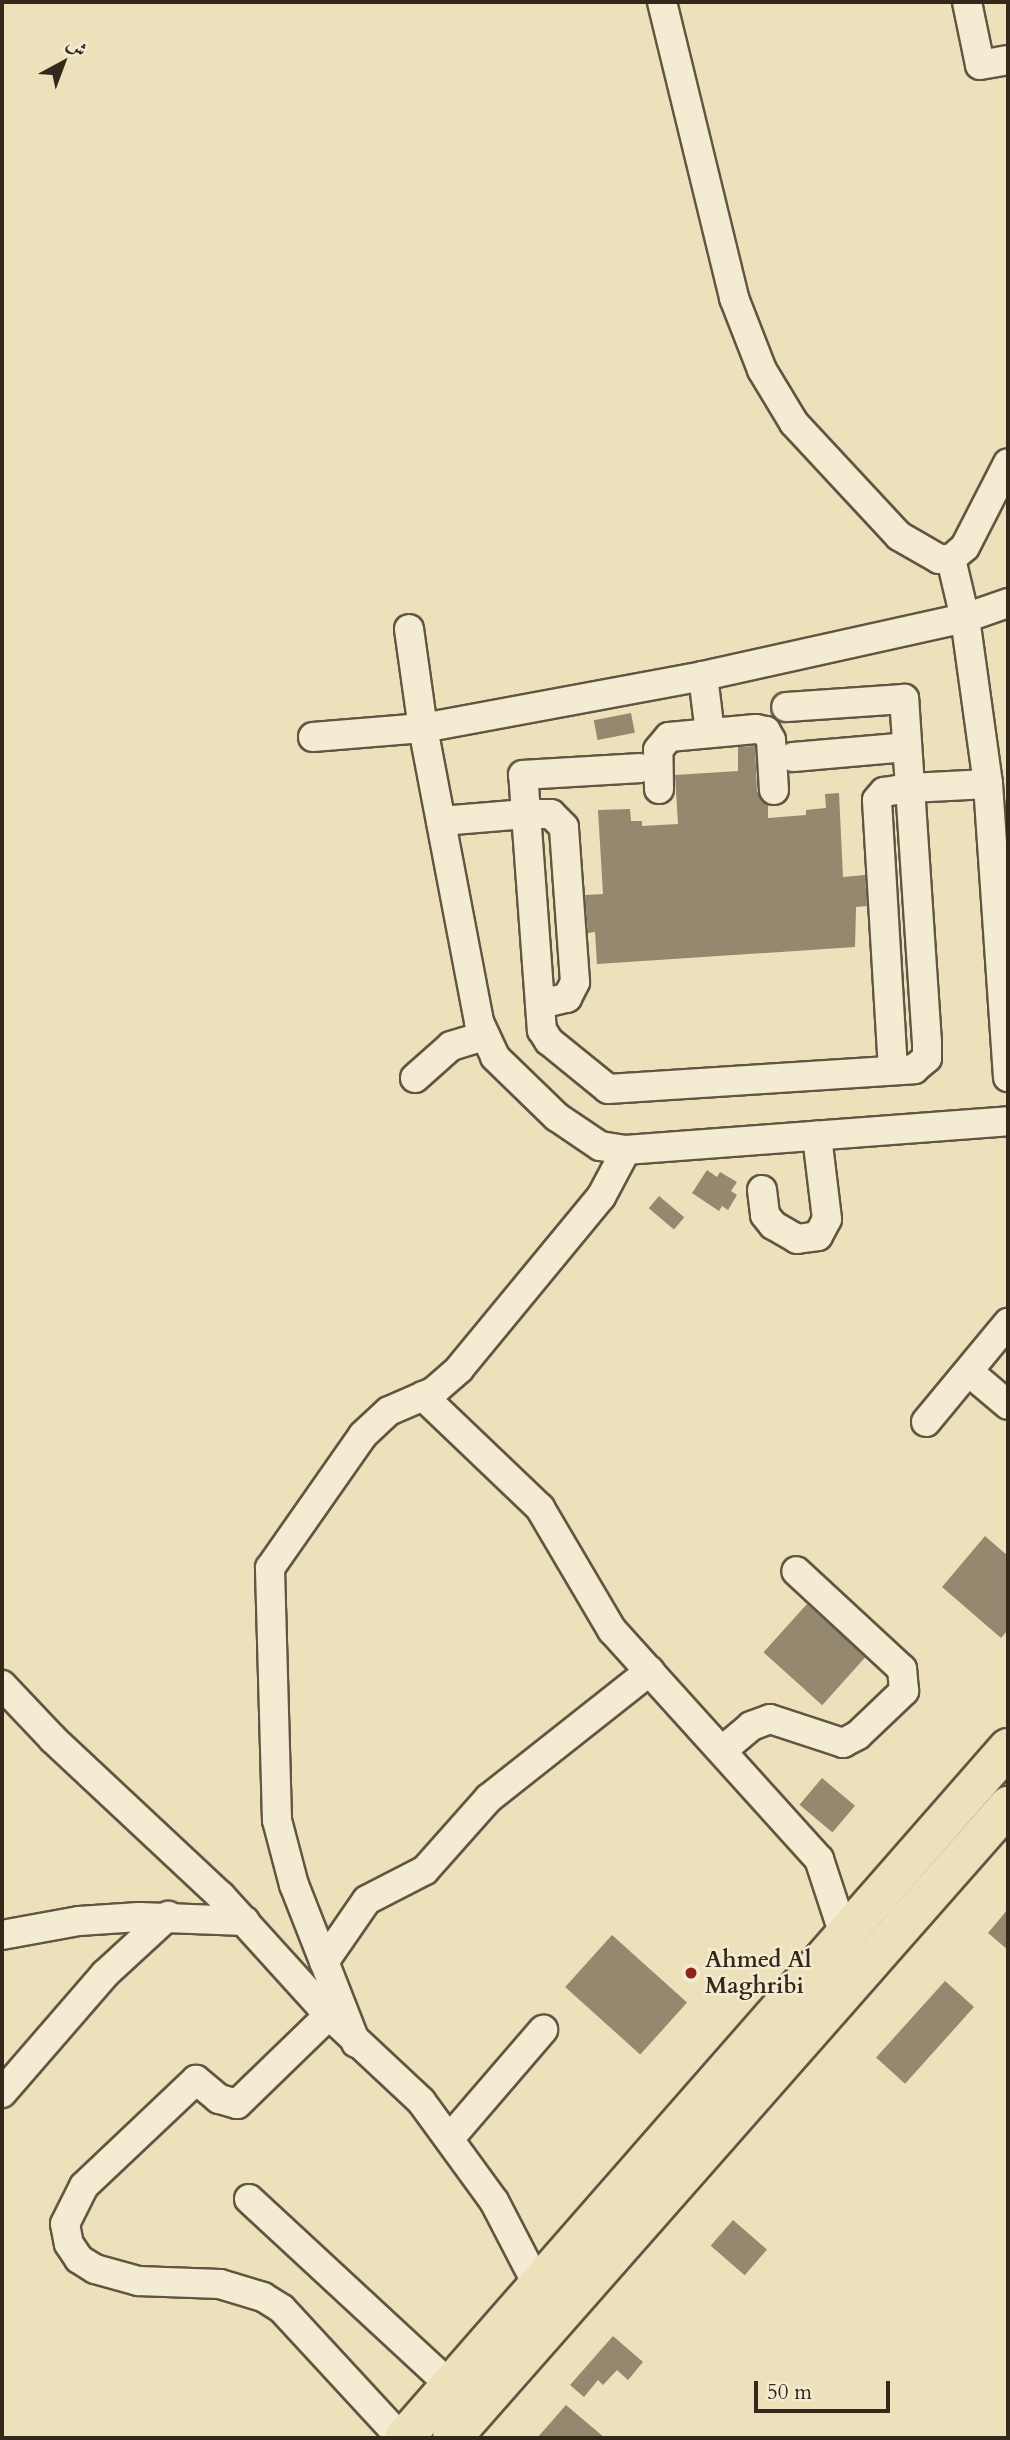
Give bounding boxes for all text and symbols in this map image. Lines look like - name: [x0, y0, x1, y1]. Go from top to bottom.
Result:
- north arrow: [28, 28, 98, 98]
- text: ش: [61, 31, 92, 63]
- place label: Ahmed Al Maghribi: [705, 1946, 811, 2000]
- marker: Ahmed Al Maghribi: [683, 1965, 699, 1981]
- scale bar: [758, 2366, 894, 2410]
- text: 50 m: [767, 2378, 812, 2407]

